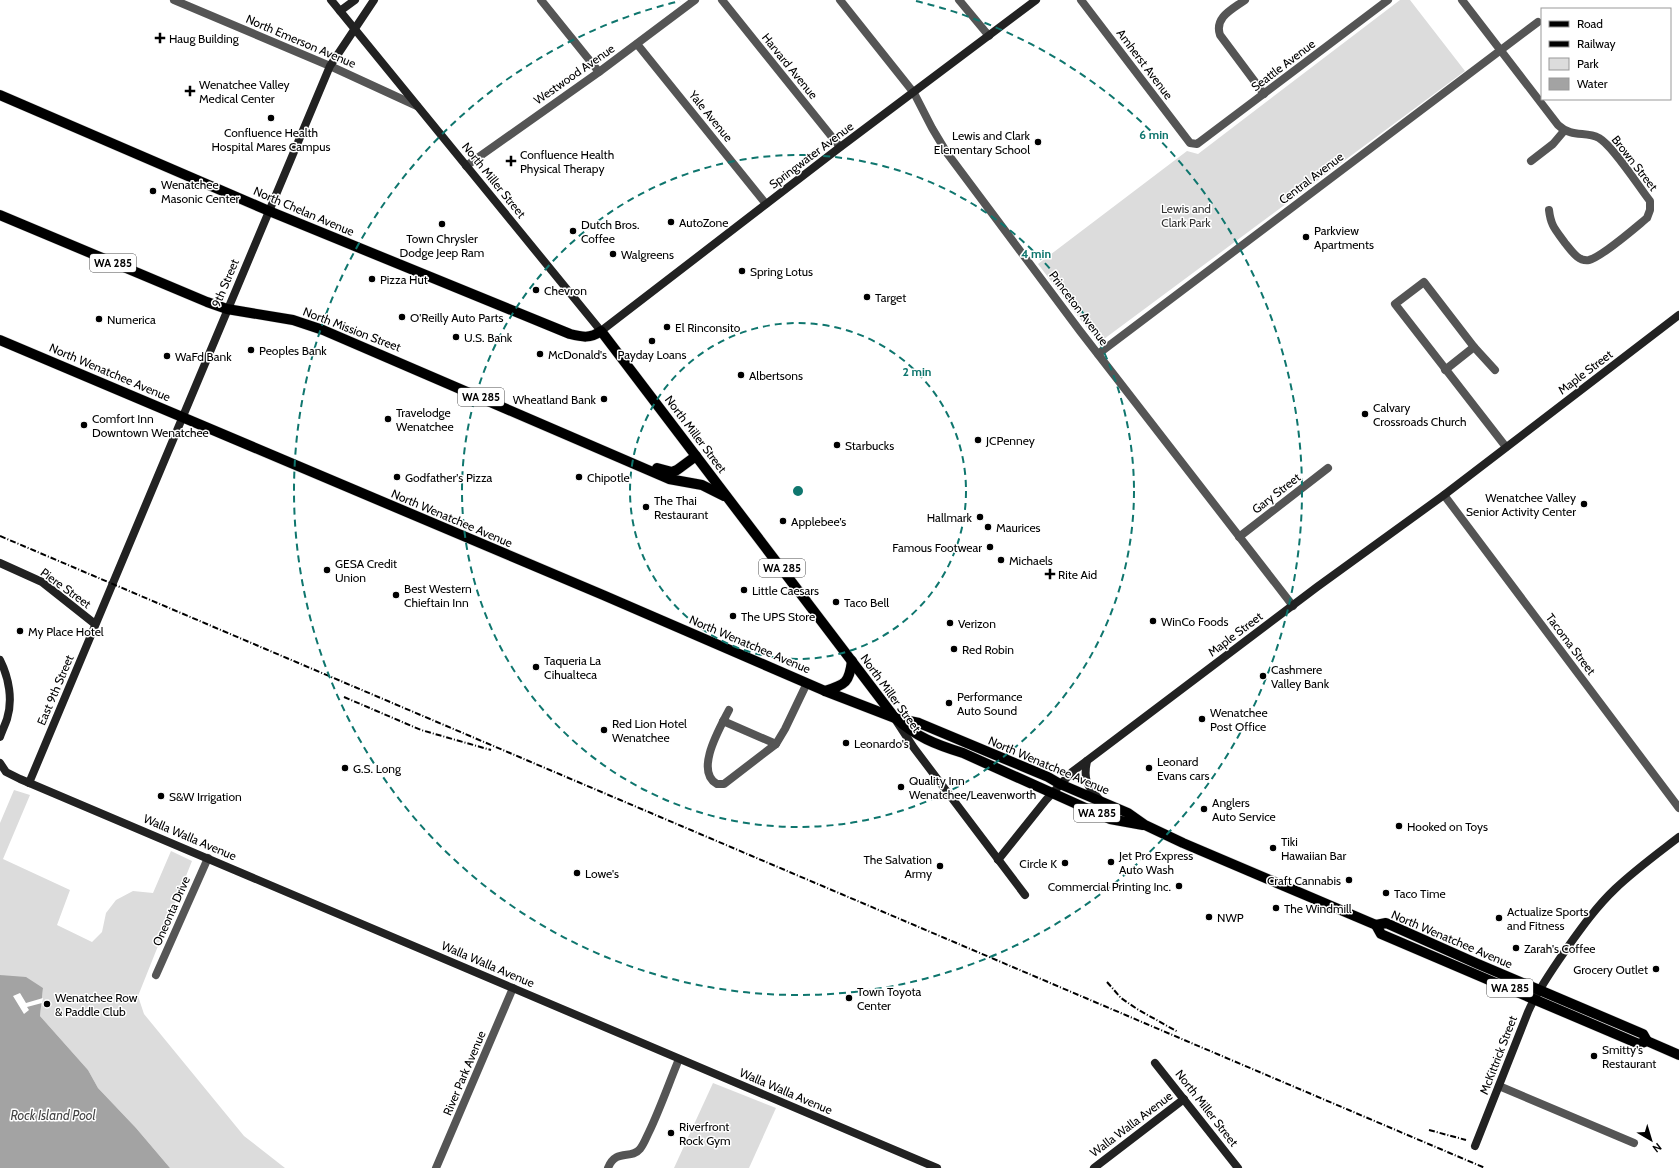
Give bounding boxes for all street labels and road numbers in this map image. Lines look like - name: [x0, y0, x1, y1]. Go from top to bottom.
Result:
- street label: North Emerson Avenue: [244, 11, 358, 71]
- street label: Amherst Avenue: [1114, 26, 1176, 102]
- street label: Harvard Avenue: [759, 30, 821, 102]
- street label: Seattle Avenue: [1248, 36, 1318, 94]
- street label: Westwood Avenue: [531, 41, 617, 107]
- street label: Yale Avenue: [685, 87, 736, 145]
- street label: Springwater Avenue: [766, 118, 856, 192]
- street label: Brown Street: [1609, 132, 1661, 194]
- street label: North Miller Street: [459, 139, 529, 221]
- street label: Central Avenue: [1276, 149, 1346, 207]
- street label: North Chelan Avenue: [251, 183, 357, 239]
- road number: WA 285: [90, 254, 136, 272]
- street label: 9th Street: [208, 257, 242, 309]
- street label: Princeton Avenue: [1046, 268, 1112, 348]
- street label: North Mission Street: [301, 303, 403, 355]
- street label: North Wenatchee Avenue: [47, 340, 173, 404]
- street label: Maple Street: [1555, 347, 1615, 397]
- road number: WA 285: [458, 388, 504, 406]
- street label: North Miller Street: [662, 392, 730, 476]
- street label: Gary Street: [1249, 469, 1303, 517]
- street label: North Wenatchee Avenue: [389, 486, 515, 550]
- road number: WA 285: [759, 559, 805, 577]
- street label: Piere Street: [38, 565, 94, 611]
- street label: Maple Street: [1205, 609, 1265, 659]
- street label: Tacoma Street: [1543, 610, 1599, 678]
- street label: North Wenatchee Avenue: [687, 612, 813, 676]
- street label: North Miller Street: [858, 651, 924, 735]
- street label: East 9th Street: [33, 653, 77, 727]
- street label: North Wenatchee Avenue: [986, 733, 1112, 797]
- road number: WA 285: [1074, 804, 1120, 822]
- street label: Walla Walla Avenue: [141, 811, 239, 863]
- street label: Oneonta Drive: [149, 874, 193, 948]
- street label: North Wenatchee Avenue: [1389, 907, 1515, 971]
- street label: Walla Walla Avenue: [439, 938, 537, 990]
- road number: WA 285: [1487, 979, 1533, 997]
- street label: McKittrick Street: [1476, 1013, 1520, 1097]
- street label: River Park Avenue: [439, 1028, 489, 1118]
- street label: Walla Walla Avenue: [737, 1065, 835, 1117]
- street label: North Miller Street: [1172, 1067, 1242, 1149]
- street label: Walla Walla Avenue: [1087, 1088, 1175, 1160]

